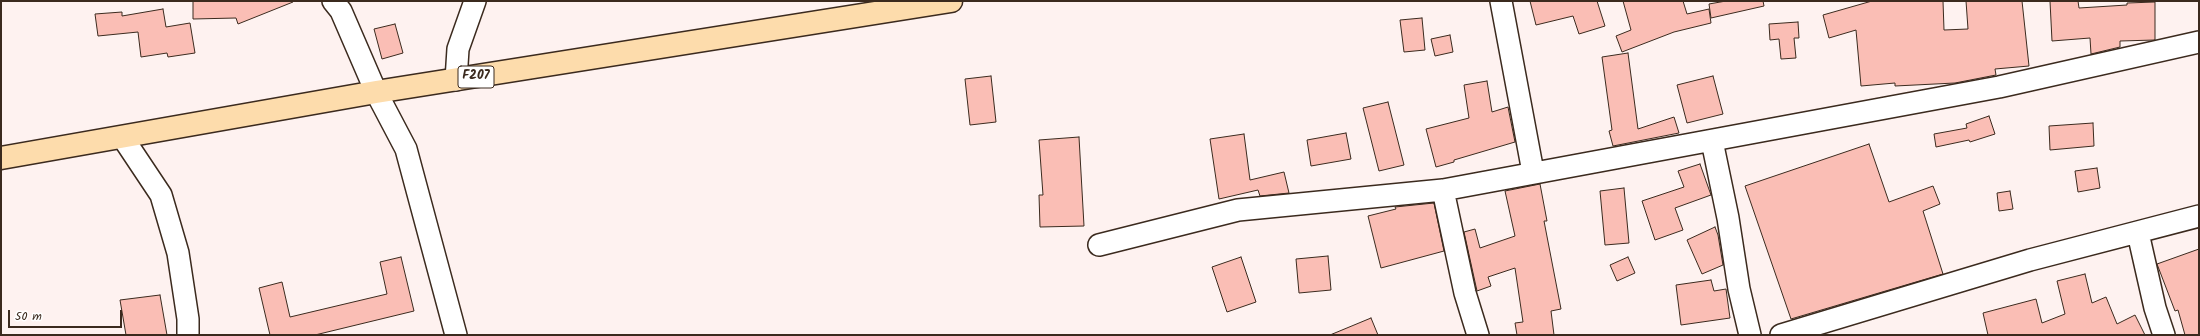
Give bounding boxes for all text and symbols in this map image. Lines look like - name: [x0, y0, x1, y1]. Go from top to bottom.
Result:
- road number: F207: [458, 66, 494, 88]
- scale bar: [10, 302, 124, 328]
- text: 50 m: [15, 307, 42, 326]

